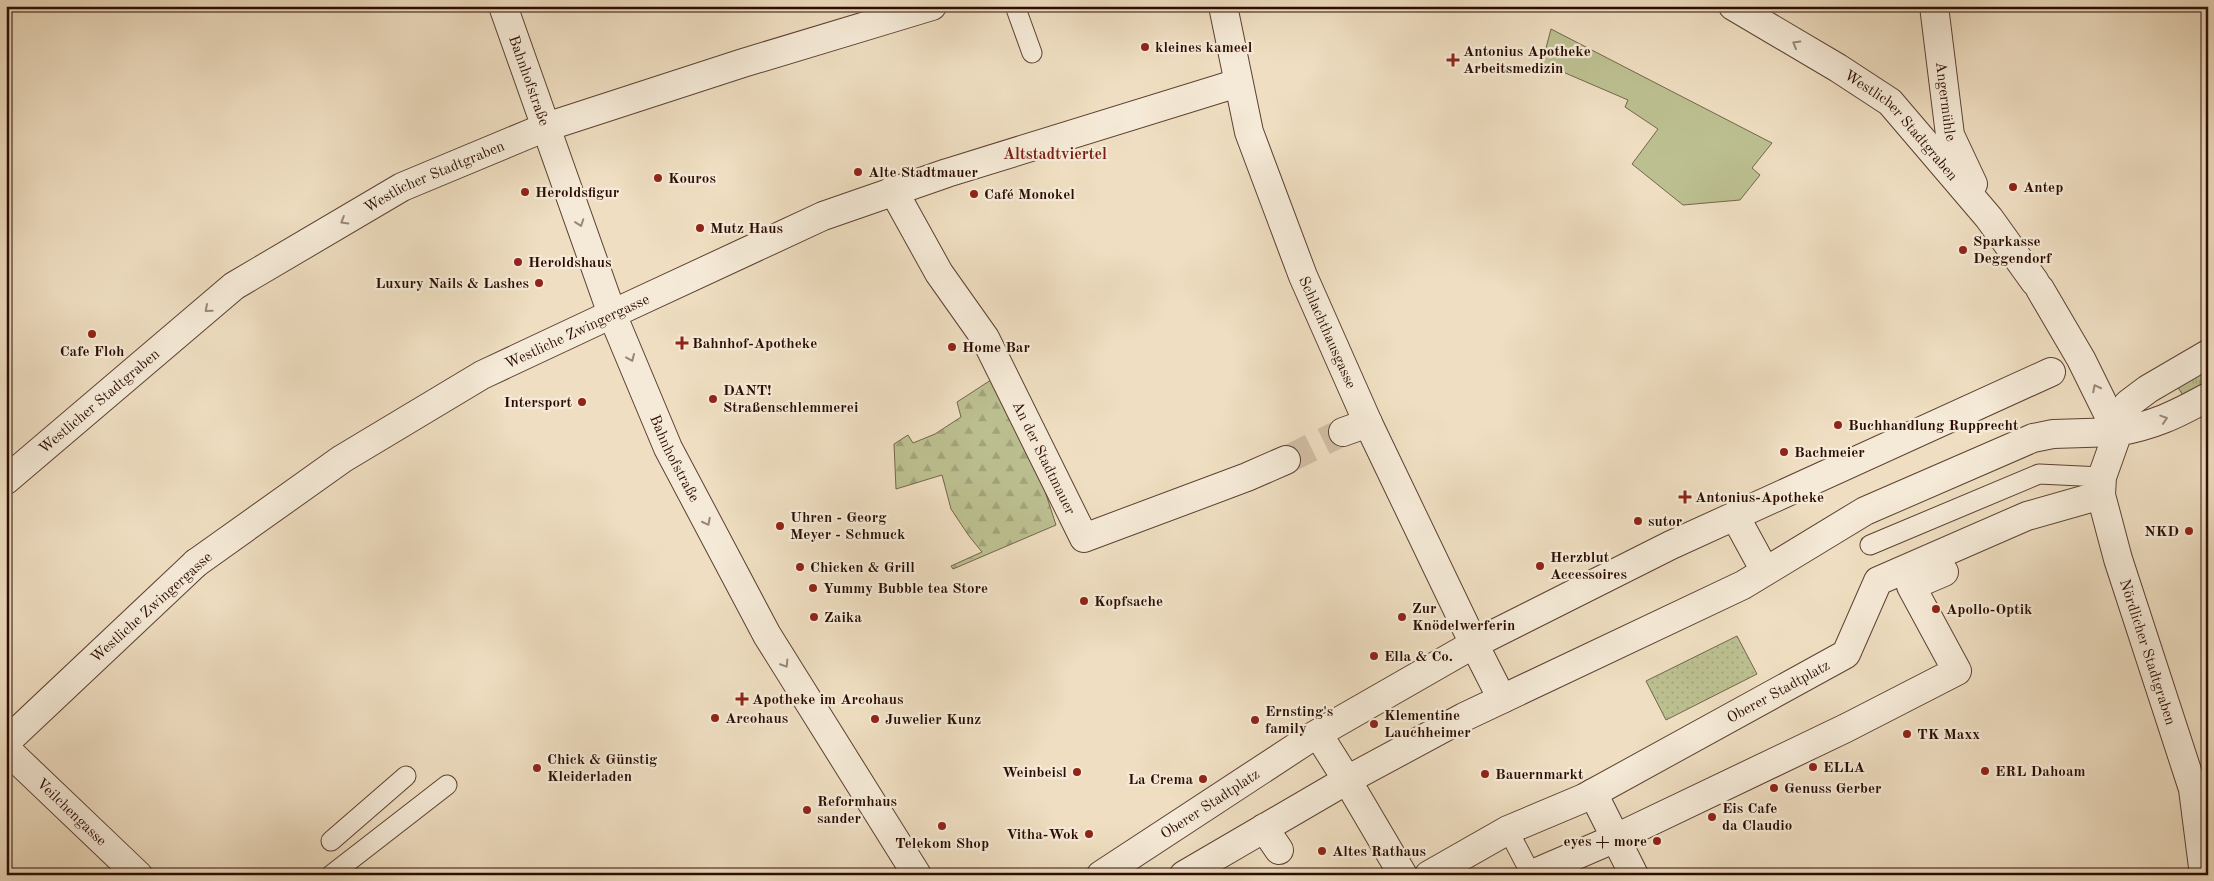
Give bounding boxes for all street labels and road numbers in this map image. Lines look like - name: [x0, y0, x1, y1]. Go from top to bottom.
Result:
- street label: Bahnhofstraße: [505, 34, 551, 128]
- street label: Angermühle: [1932, 61, 1958, 144]
- street label: Westlicher Stadtgraben: [1841, 68, 1960, 184]
- street label: Westlicher Stadtgraben: [362, 139, 507, 216]
- street label: Schlachthausgasse: [1295, 274, 1358, 391]
- street label: Westliche Zwingergasse: [503, 292, 652, 372]
- street label: Westlicher Stadtgraben: [37, 347, 163, 457]
- street label: An der Stadtmauer: [1009, 399, 1077, 517]
- street label: Bahnhofstraße: [646, 413, 701, 505]
- street label: Westliche Zwingergasse: [89, 550, 216, 666]
- street label: Nördlicher Stadtgraben: [2116, 578, 2177, 727]
- street label: Oberer Stadtplatz: [1725, 658, 1833, 727]
- street label: Oberer Stadtplatz: [1158, 767, 1263, 843]
- street label: Veilchengasse: [33, 776, 109, 850]

